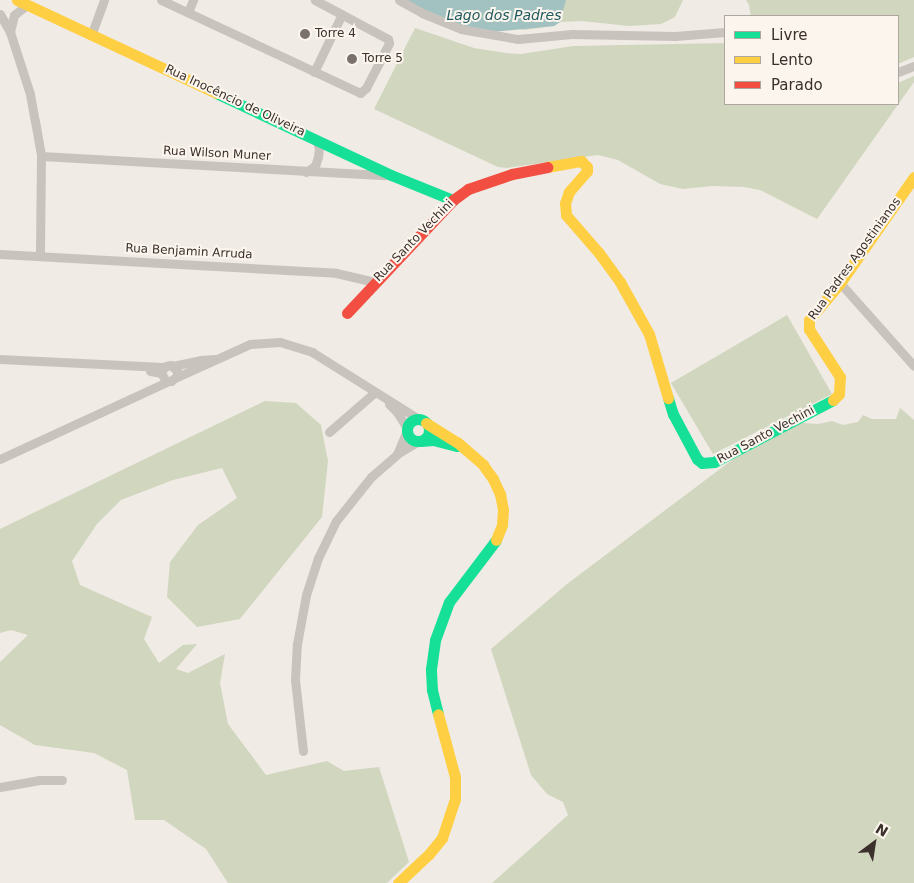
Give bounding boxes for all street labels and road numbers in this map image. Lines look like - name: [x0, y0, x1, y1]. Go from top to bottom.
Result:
- street label: Rua Inocêncio de Oliveira: [163, 62, 307, 140]
- street label: Rua Wilson Muner: [163, 144, 271, 164]
- street label: Rua Padres Agostinianos: [806, 195, 904, 323]
- street label: Rua Santo Vechini: [371, 197, 457, 285]
- street label: Rua Benjamin Arruda: [125, 241, 253, 263]
- street label: Rua Santo Vechini: [715, 403, 817, 467]

